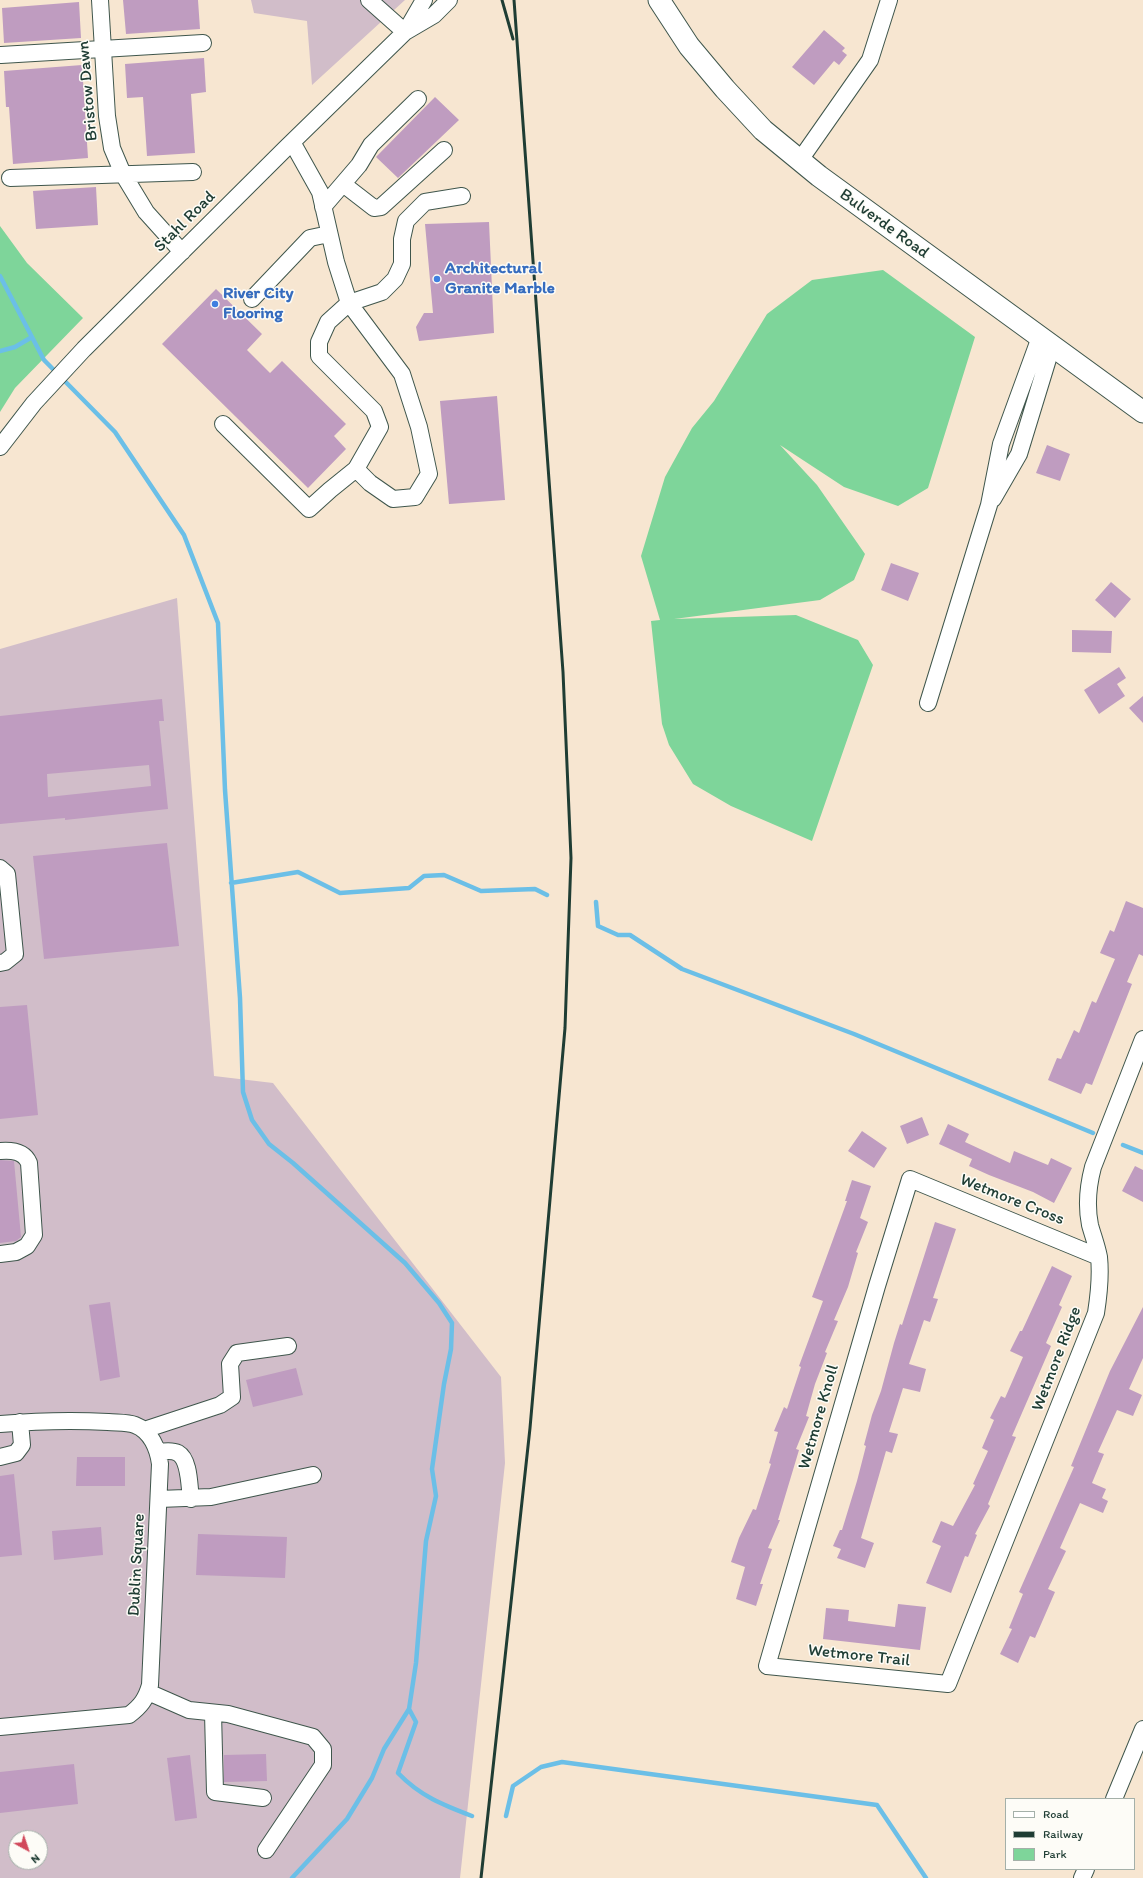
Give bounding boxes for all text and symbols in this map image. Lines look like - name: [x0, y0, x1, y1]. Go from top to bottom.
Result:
- street label: Bristow Dawn: [73, 40, 103, 142]
- street label: Bulverde Road: [835, 185, 933, 263]
- street label: Stahl Road: [150, 187, 220, 257]
- place label: Architectural Granite Marble: [445, 259, 555, 299]
- marker: Architectural Granite Marble: [432, 274, 442, 284]
- place label: River City Flooring: [223, 284, 293, 324]
- marker: River City Flooring: [210, 299, 220, 309]
- street label: Wetmore Cross: [957, 1170, 1067, 1230]
- street label: Wetmore Ridge: [1028, 1304, 1086, 1414]
- street label: Wetmore Knoll: [794, 1362, 844, 1472]
- street label: Dublin Square: [124, 1513, 150, 1617]
- street label: Wetmore Trail: [807, 1640, 911, 1672]
- legend: [1005, 1798, 1135, 1870]
- text: Road: [1043, 1807, 1069, 1821]
- text: Railway: [1043, 1827, 1083, 1841]
- north arrow: [8, 1830, 48, 1870]
- text: Park: [1043, 1847, 1067, 1861]
- text: N: [28, 1851, 42, 1866]

